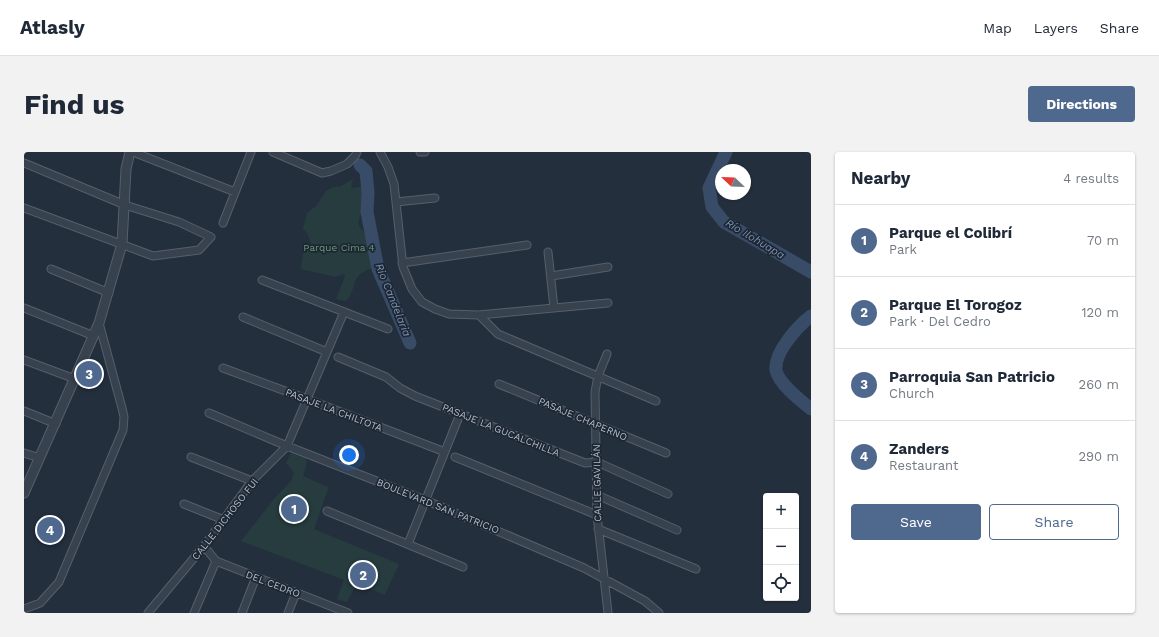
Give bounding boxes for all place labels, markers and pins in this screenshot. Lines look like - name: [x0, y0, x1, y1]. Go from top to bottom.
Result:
- pin: 3: [76, 359, 102, 389]
- pin: 1: [281, 494, 307, 524]
- pin: 4: [37, 515, 63, 545]
- pin: 2: [350, 560, 376, 590]

